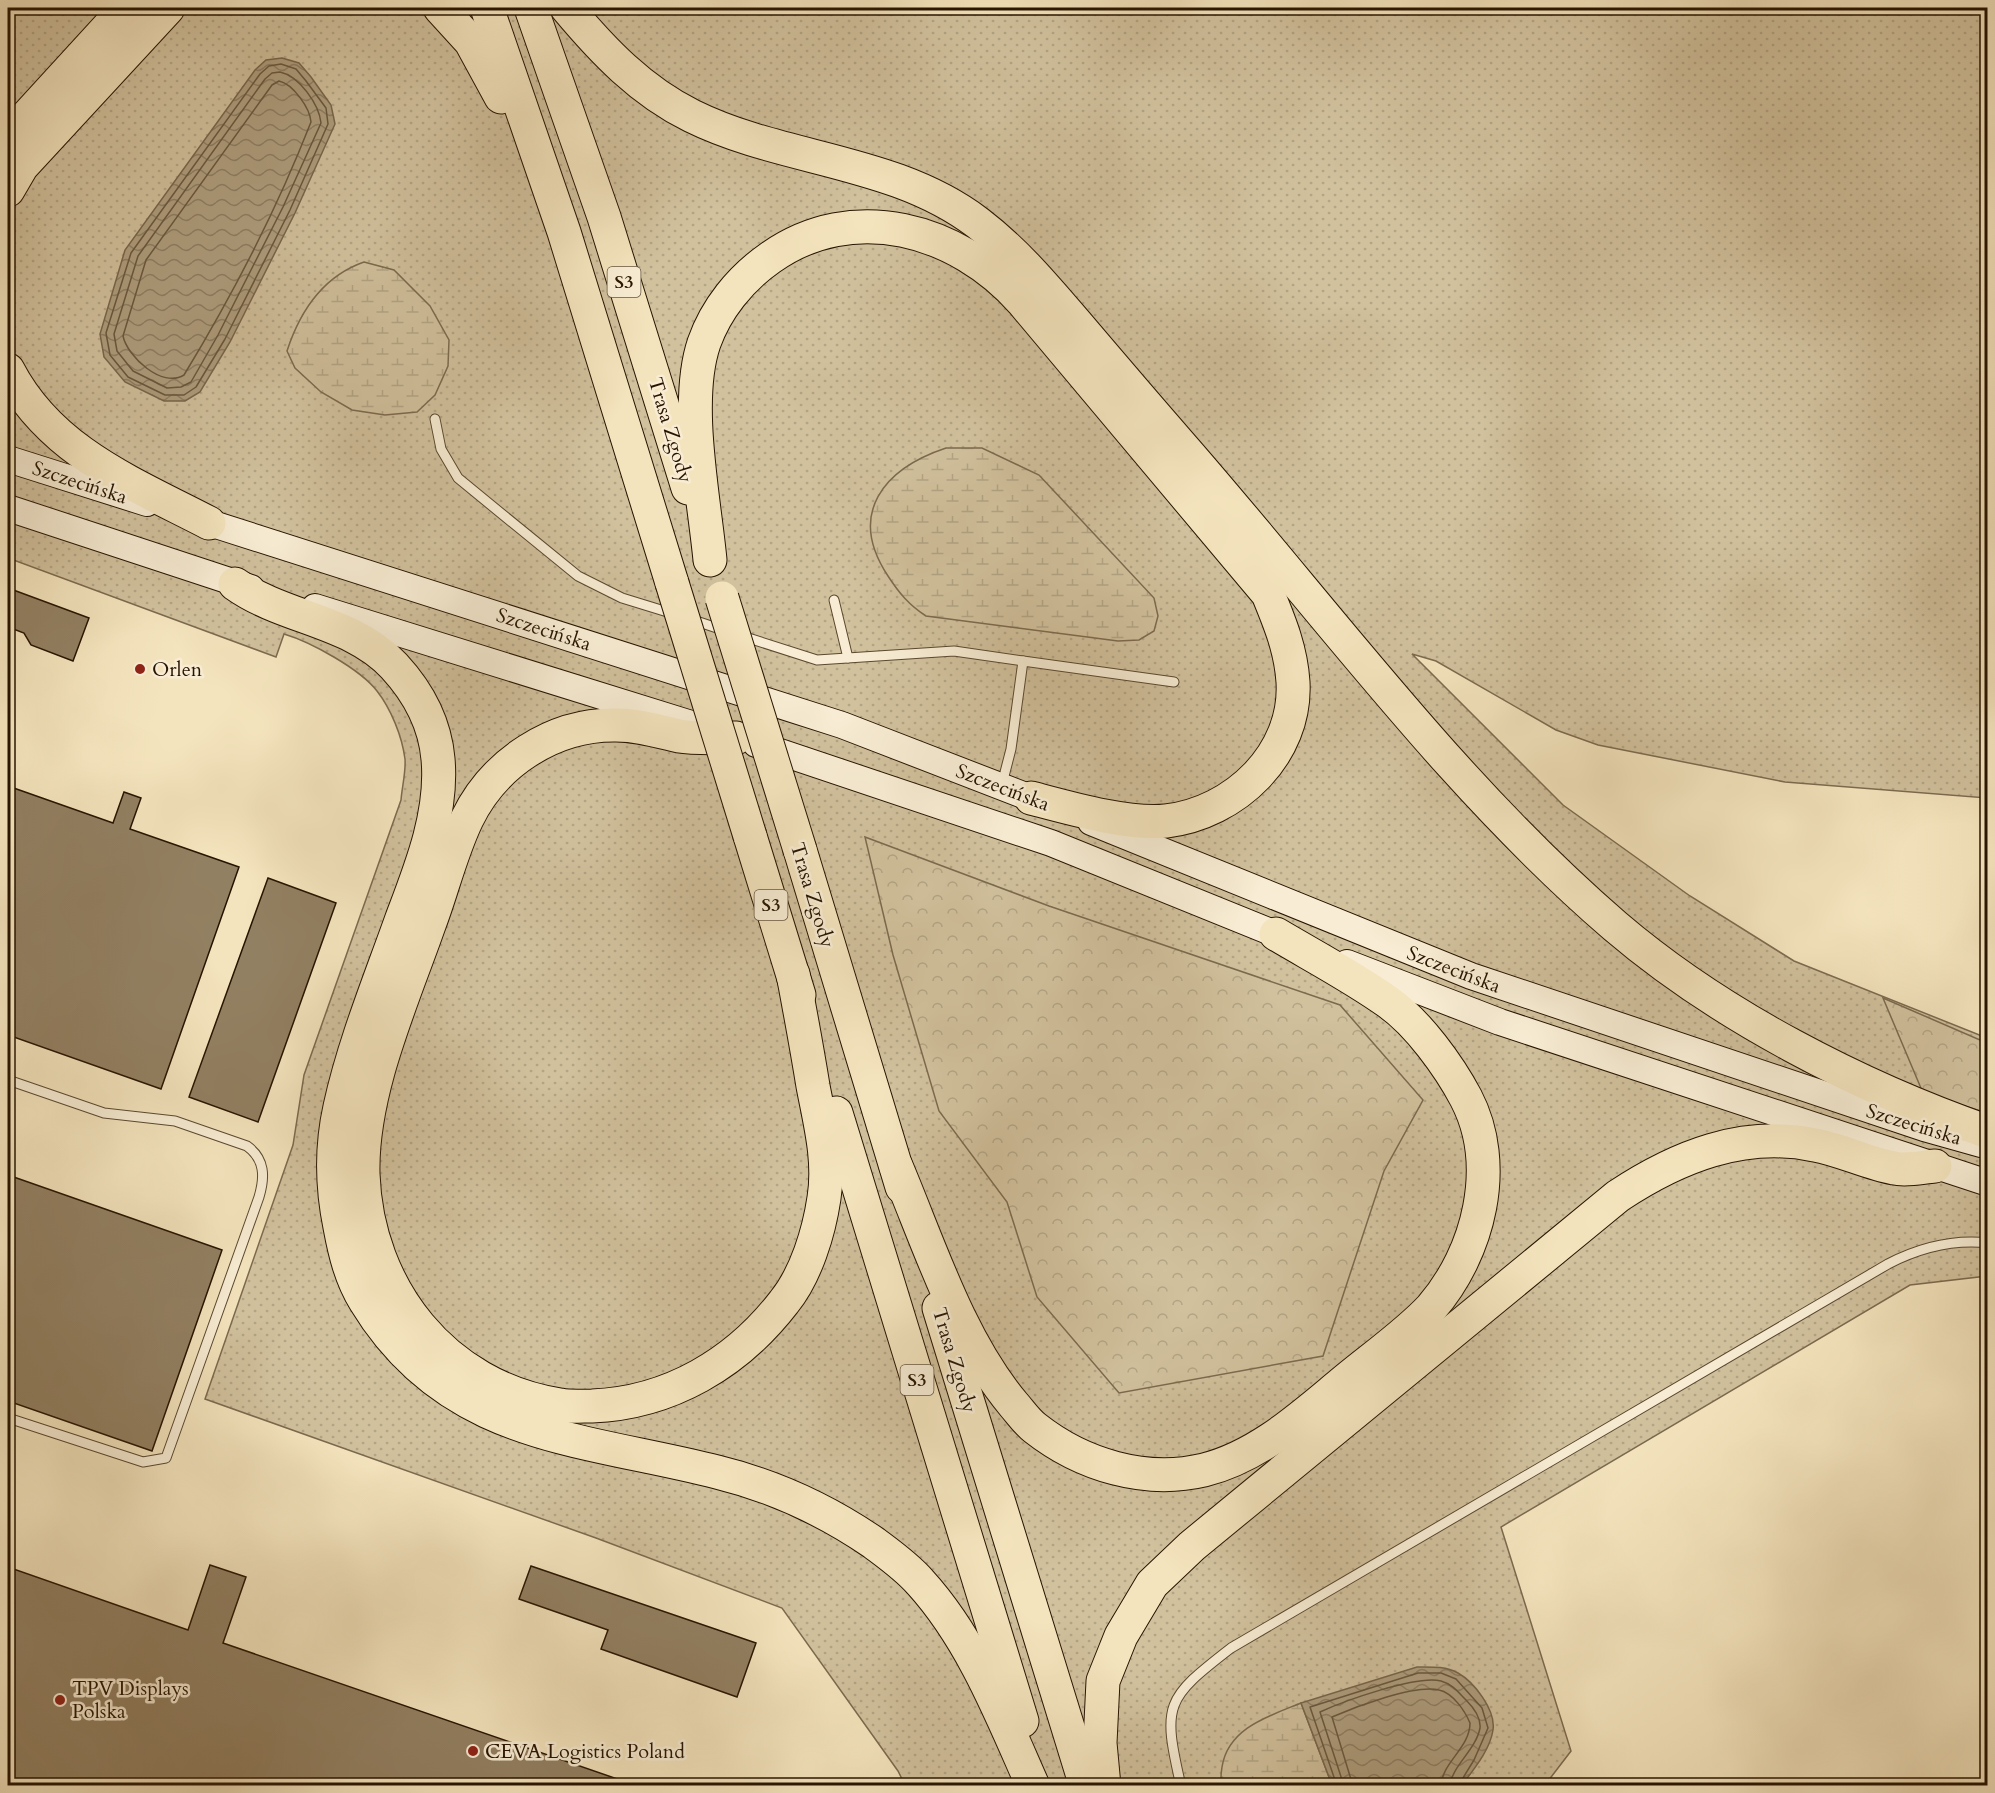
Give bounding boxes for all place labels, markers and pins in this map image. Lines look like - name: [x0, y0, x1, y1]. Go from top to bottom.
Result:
- place label: Orlen: [152, 656, 203, 683]
- marker: Orlen: [133, 662, 147, 676]
- place label: TPV Displays Polska: [72, 1675, 189, 1725]
- marker: TPV Displays Polska: [53, 1693, 67, 1707]
- place label: CEVA Logistics Poland: [485, 1738, 685, 1765]
- marker: CEVA Logistics Poland: [466, 1744, 480, 1758]

